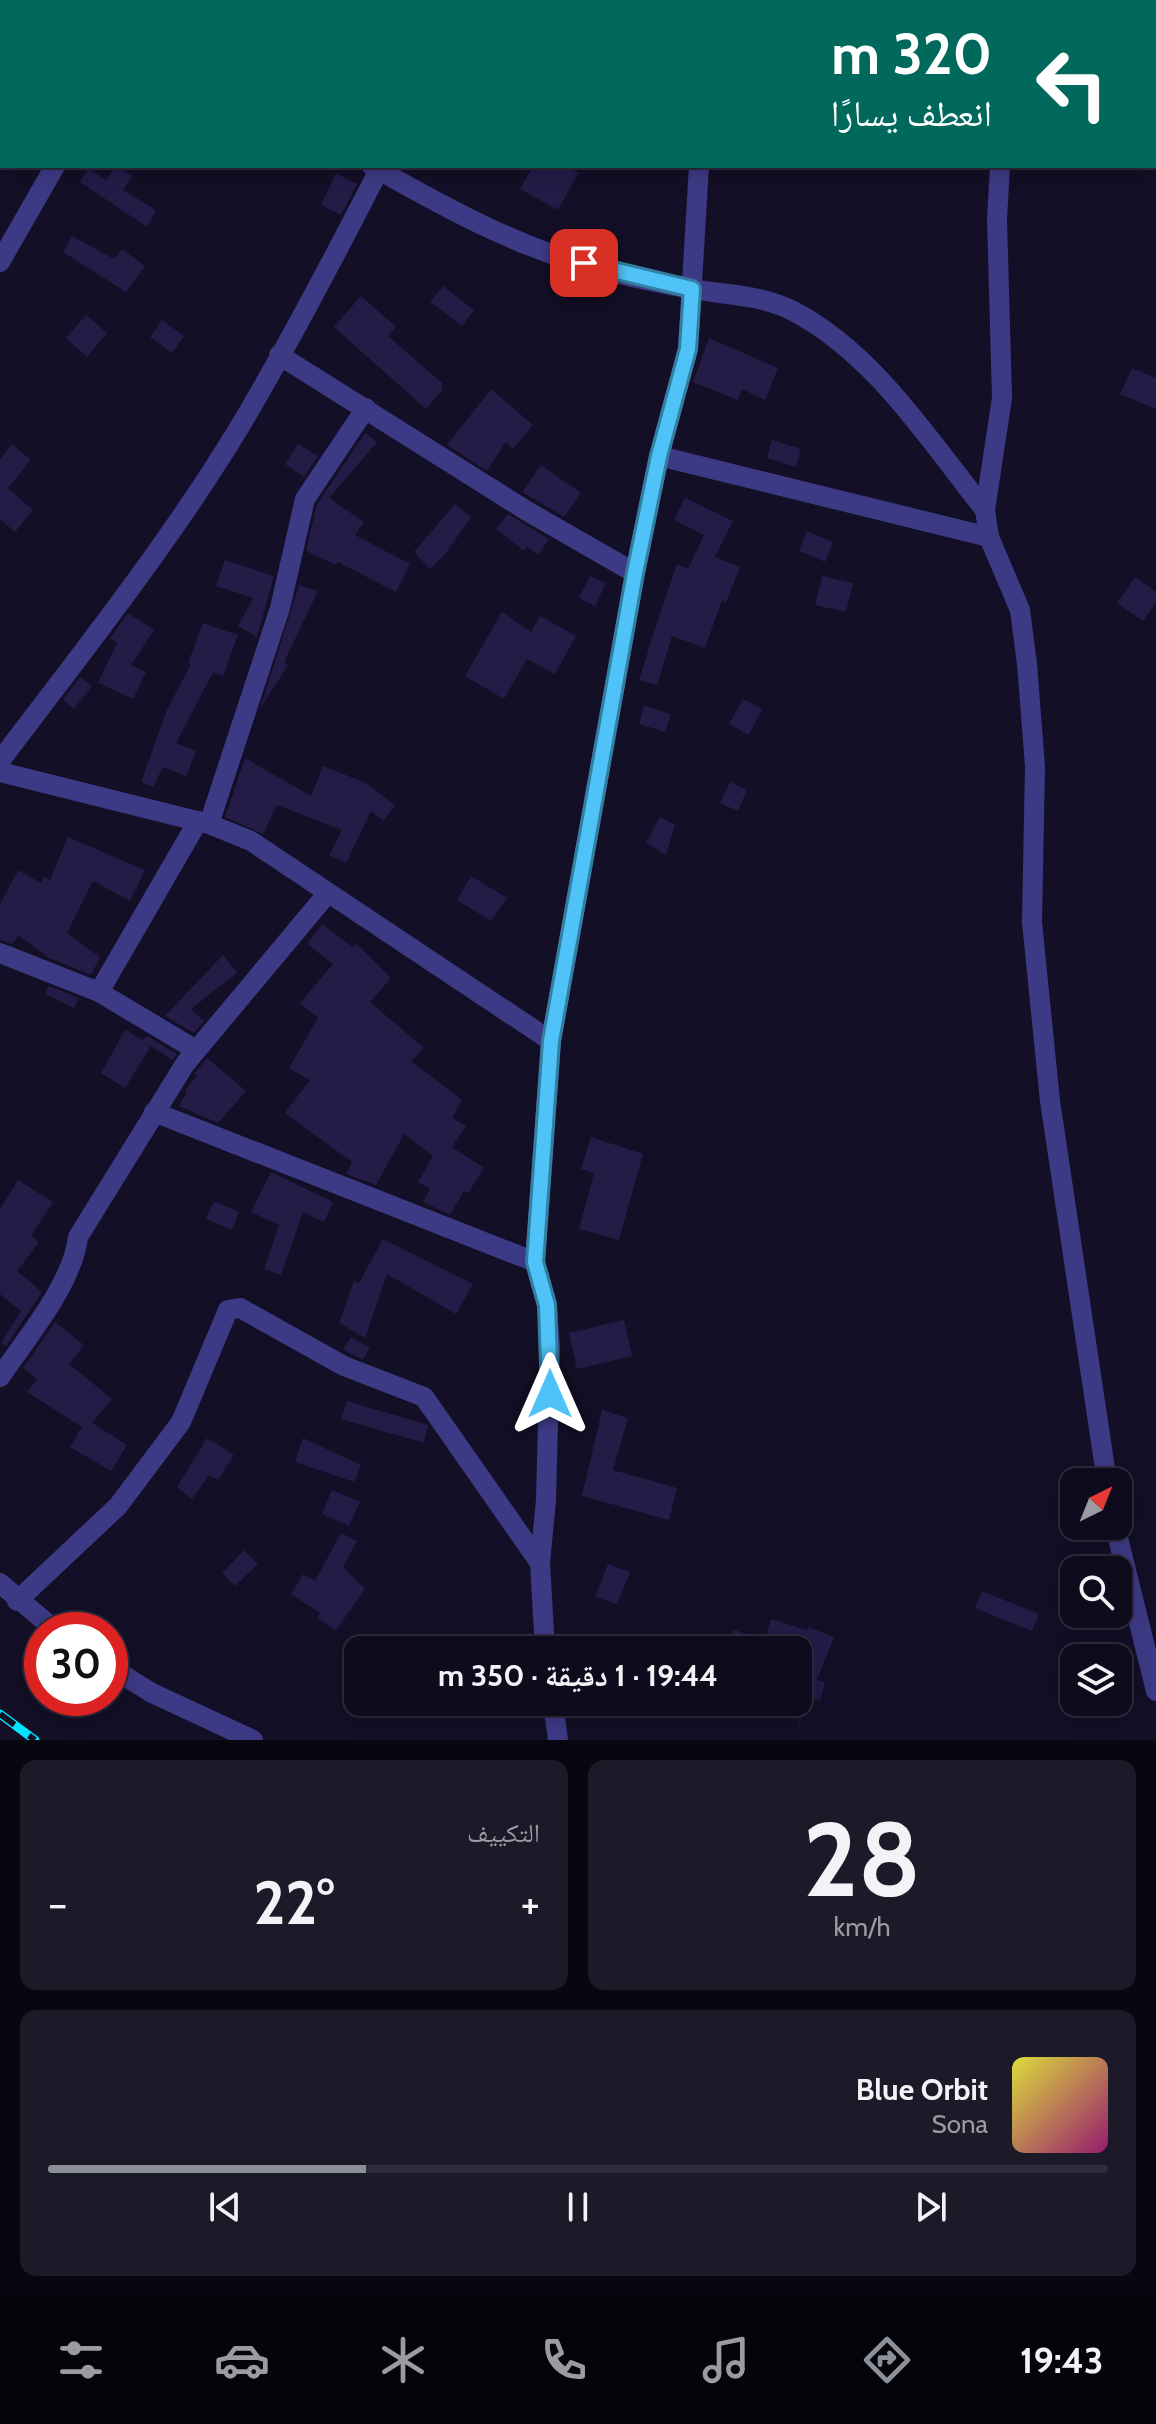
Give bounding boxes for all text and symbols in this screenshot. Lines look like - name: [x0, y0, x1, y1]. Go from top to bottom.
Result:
- text: 320 m: [831, 20, 992, 88]
- icon: left: [1020, 32, 1124, 136]
- text: انعطف يسارًا: [831, 91, 992, 135]
- pin: [550, 229, 618, 297]
- icon: arrive: [562, 241, 606, 285]
- position arrow: [508, 1352, 592, 1436]
- north arrow: [1060, 1468, 1132, 1540]
- map controls: [1060, 1468, 1132, 1716]
- button: search: [1060, 1556, 1132, 1628]
- speed limit sign: 30: [24, 1612, 128, 1716]
- button: layers: [1060, 1644, 1132, 1716]
- text: 19:44 · 1 دقيقة · 350 m: [438, 1657, 718, 1694]
- text: 28: [803, 1796, 921, 1922]
- text: التكييف: [467, 1817, 540, 1849]
- text: 22°: [254, 1866, 334, 1939]
- text: −: [48, 1877, 67, 1930]
- text: +: [521, 1877, 540, 1930]
- text: km/h: [834, 1911, 890, 1943]
- text: Blue Orbit: [856, 2071, 988, 2108]
- text: Sona: [932, 2108, 988, 2140]
- icon: previous: [203, 2185, 247, 2229]
- icon: pause: [556, 2185, 600, 2229]
- icon: next: [909, 2185, 953, 2229]
- icon: filters: [53, 2332, 109, 2388]
- icon: car: [214, 2332, 270, 2388]
- icon: climate: [375, 2332, 431, 2388]
- icon: phone: [536, 2332, 592, 2388]
- icon: music: [698, 2332, 754, 2388]
- icon: directions: [859, 2332, 915, 2388]
- text: 19:43: [1020, 2338, 1103, 2382]

